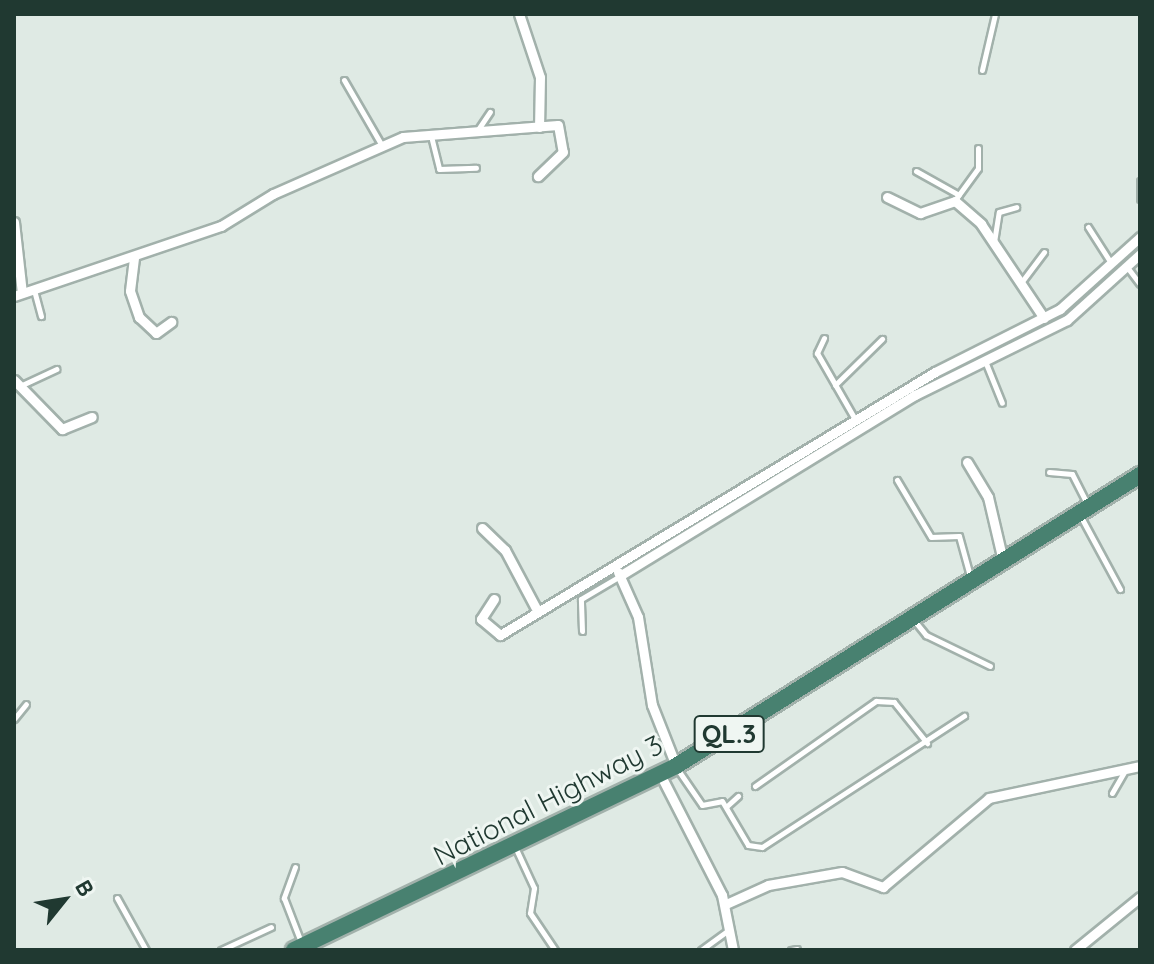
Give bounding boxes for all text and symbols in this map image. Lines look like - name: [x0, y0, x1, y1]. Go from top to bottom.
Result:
- road number: QL.3: [693, 712, 765, 756]
- street label: National Highway 3: [428, 728, 668, 872]
- north arrow: [24, 860, 104, 940]
- text: B: [69, 875, 101, 901]

